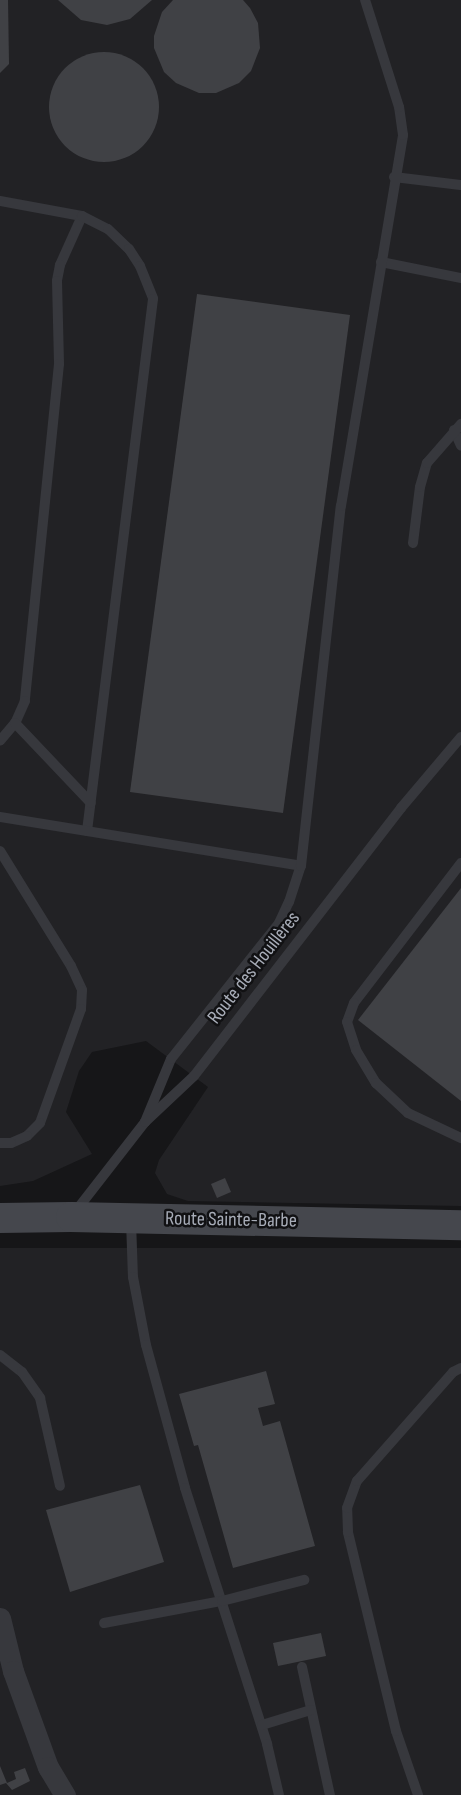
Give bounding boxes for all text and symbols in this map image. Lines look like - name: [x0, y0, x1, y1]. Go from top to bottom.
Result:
- street label: Route des Houillères: [203, 907, 305, 1029]
- street label: Route Sainte-Barbe: [165, 1207, 297, 1233]

